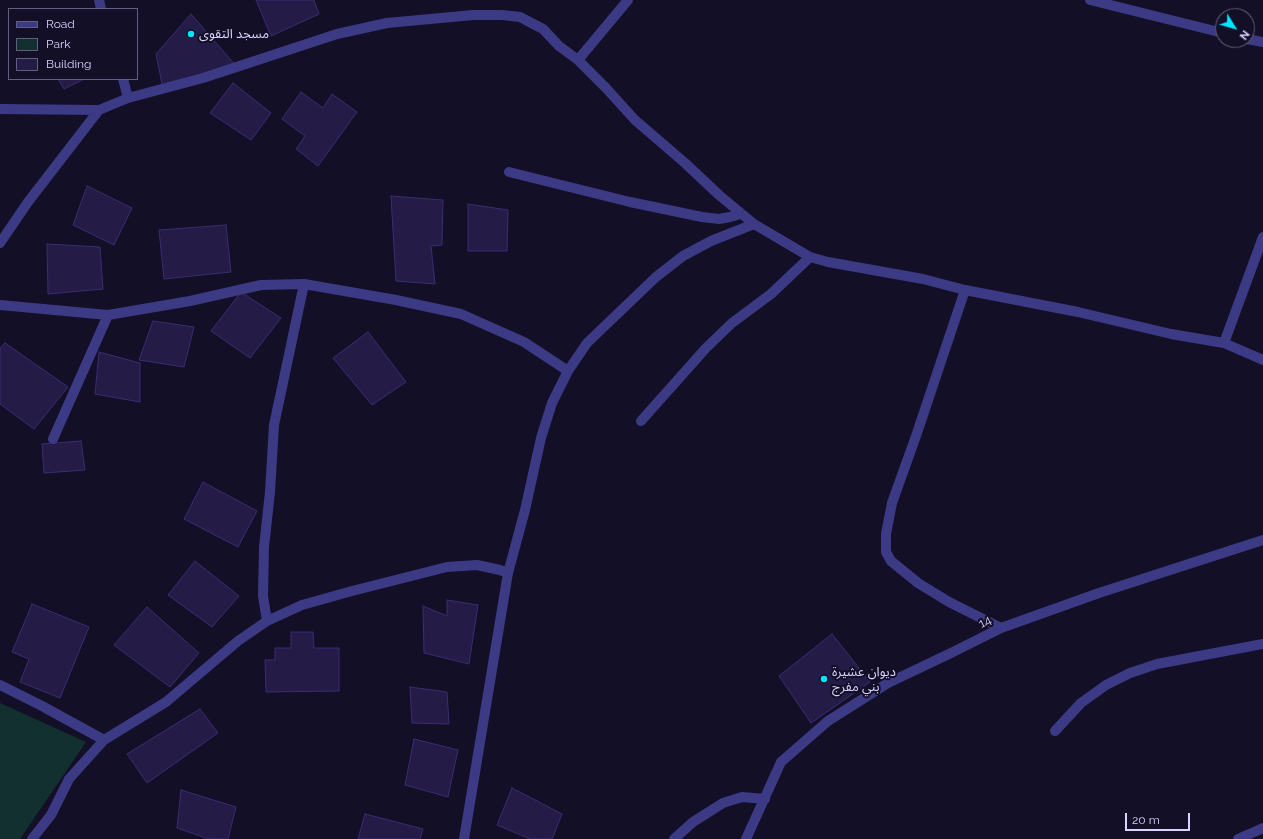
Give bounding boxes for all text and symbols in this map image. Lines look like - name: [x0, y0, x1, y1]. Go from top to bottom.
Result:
- legend: [8, 8, 138, 80]
- north arrow: [1215, 8, 1255, 48]
- text: Road: [46, 17, 75, 31]
- place label: مسجد التقوى: [199, 26, 269, 42]
- text: N: [1236, 28, 1252, 42]
- marker: مسجد التقوى: [186, 29, 196, 39]
- text: Park: [46, 37, 71, 51]
- text: Building: [46, 57, 92, 71]
- street label: 14: [976, 612, 994, 632]
- place label: ديوان عشيرة بني مفرج: [832, 664, 896, 695]
- marker: ديوان عشيرة بني مفرج: [819, 674, 829, 684]
- scale bar: [1127, 805, 1192, 831]
- text: 20 m: [1132, 813, 1160, 827]

